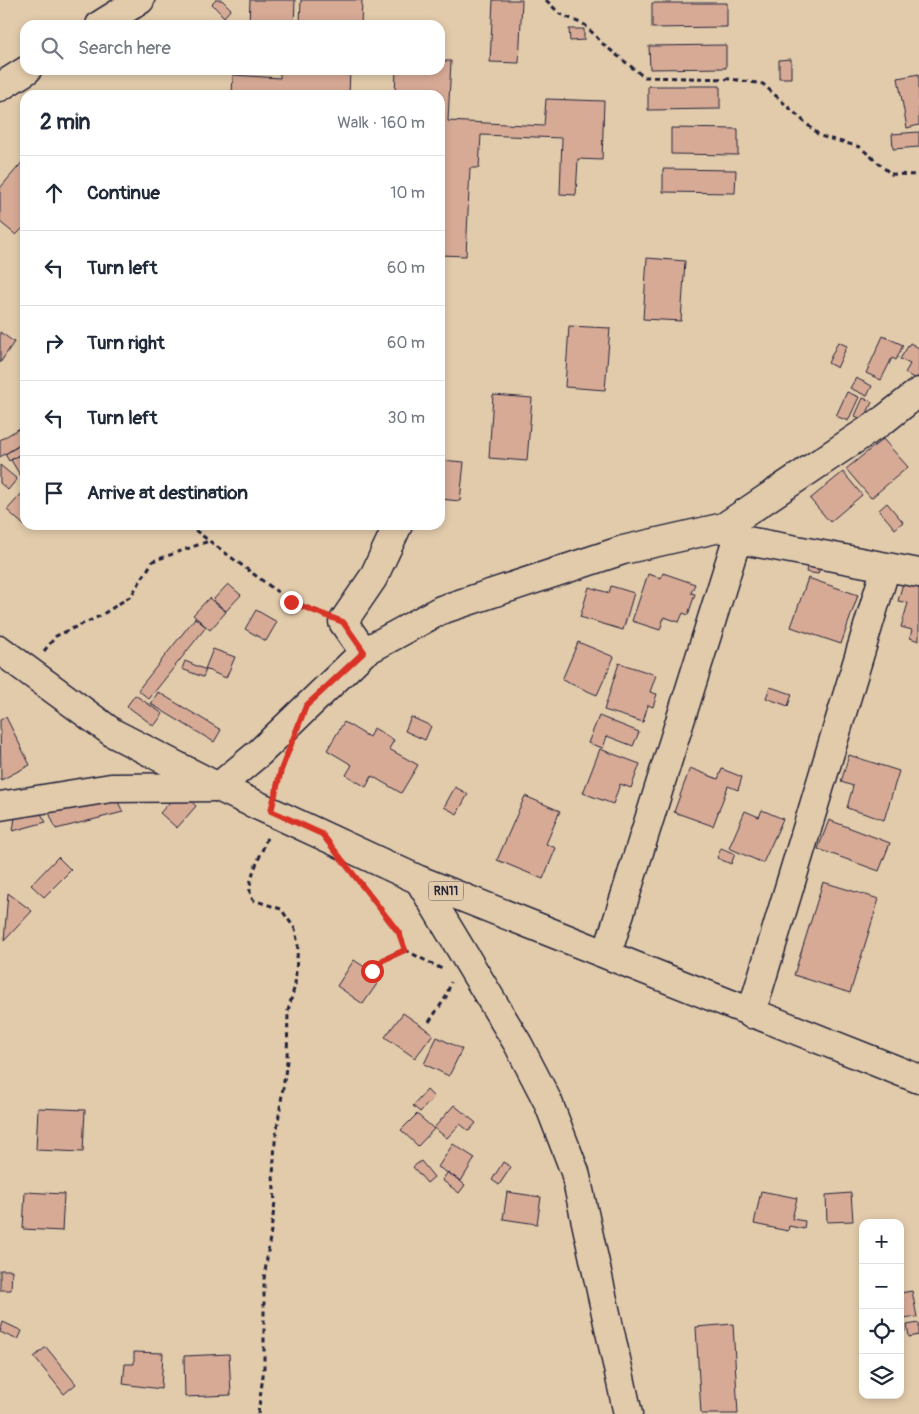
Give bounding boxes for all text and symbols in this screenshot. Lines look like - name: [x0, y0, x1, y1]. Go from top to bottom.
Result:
- search box: [20, 20, 445, 75]
- icon: search: [38, 34, 66, 62]
- text: Search here: [78, 36, 171, 60]
- text: 2 min: [40, 109, 90, 136]
- text: Walk · 160 m: [337, 113, 425, 133]
- icon: ahead: [40, 179, 68, 207]
- text: Continue: [87, 181, 160, 205]
- text: 10 m: [390, 183, 425, 203]
- icon: left: [40, 254, 68, 282]
- text: Turn left: [87, 256, 157, 280]
- text: 60 m: [387, 258, 425, 278]
- icon: right: [40, 329, 68, 357]
- text: Turn right: [87, 331, 165, 355]
- text: 60 m: [387, 333, 425, 353]
- icon: left: [40, 404, 68, 432]
- text: Turn left: [87, 406, 157, 430]
- text: 30 m: [387, 408, 425, 428]
- icon: arrive: [40, 479, 68, 507]
- text: Arrive at destination: [87, 481, 248, 505]
- route end: [280, 591, 303, 614]
- road number: RN11: [428, 881, 464, 900]
- route start: [361, 960, 384, 983]
- map controls: [859, 1219, 904, 1399]
- button: +: [859, 1219, 904, 1264]
- button: −: [859, 1264, 904, 1309]
- button: locate: [859, 1309, 904, 1354]
- button: layers: [859, 1354, 904, 1399]

